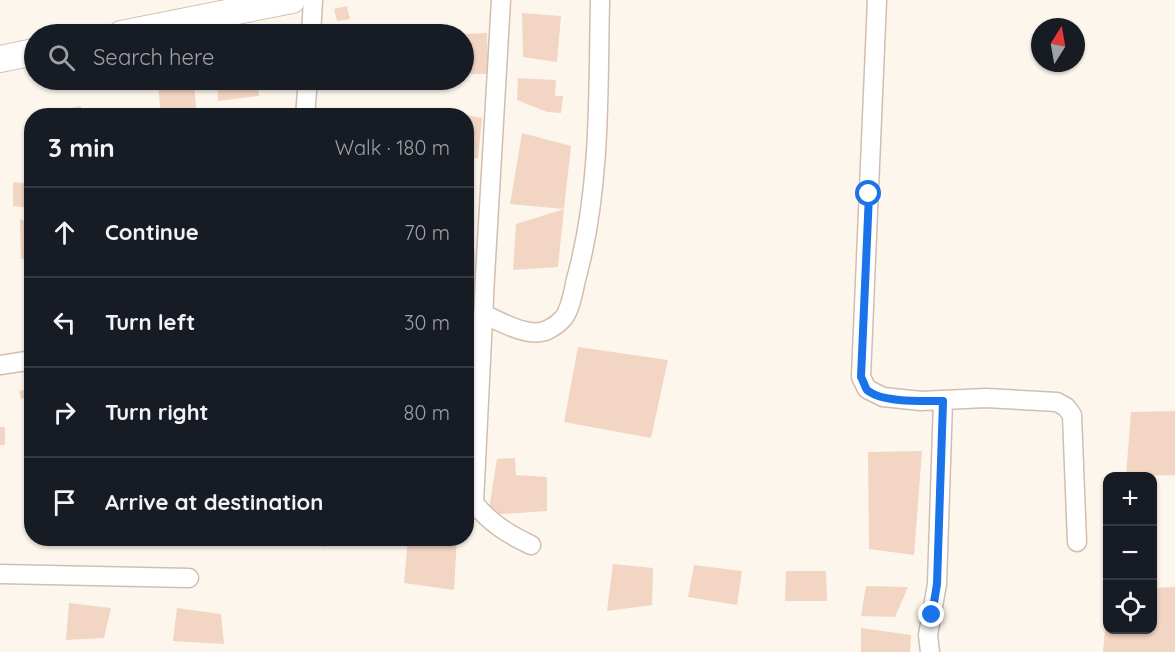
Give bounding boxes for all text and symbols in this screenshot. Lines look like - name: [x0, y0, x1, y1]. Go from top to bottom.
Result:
- north arrow: [1031, 18, 1085, 72]
- search box: [24, 24, 474, 90]
- icon: search: [45, 41, 78, 74]
- text: Search here: [93, 43, 214, 71]
- text: 3 min: [48, 131, 115, 164]
- text: Walk · 180 m: [335, 135, 450, 160]
- route start: [855, 180, 881, 206]
- icon: ahead: [48, 216, 81, 249]
- text: Continue: [105, 218, 199, 246]
- text: 70 m: [404, 220, 450, 245]
- icon: left: [48, 306, 81, 339]
- text: Turn left: [105, 308, 195, 336]
- text: 30 m: [404, 310, 450, 335]
- icon: right: [48, 396, 81, 429]
- text: Turn right: [105, 398, 209, 426]
- text: 80 m: [404, 400, 450, 425]
- map controls: [1103, 472, 1157, 634]
- button: +: [1103, 472, 1157, 526]
- icon: arrive: [48, 486, 81, 519]
- text: Arrive at destination: [105, 488, 323, 516]
- button: −: [1103, 526, 1157, 580]
- button: locate: [1103, 580, 1157, 634]
- route end: [918, 601, 944, 627]

